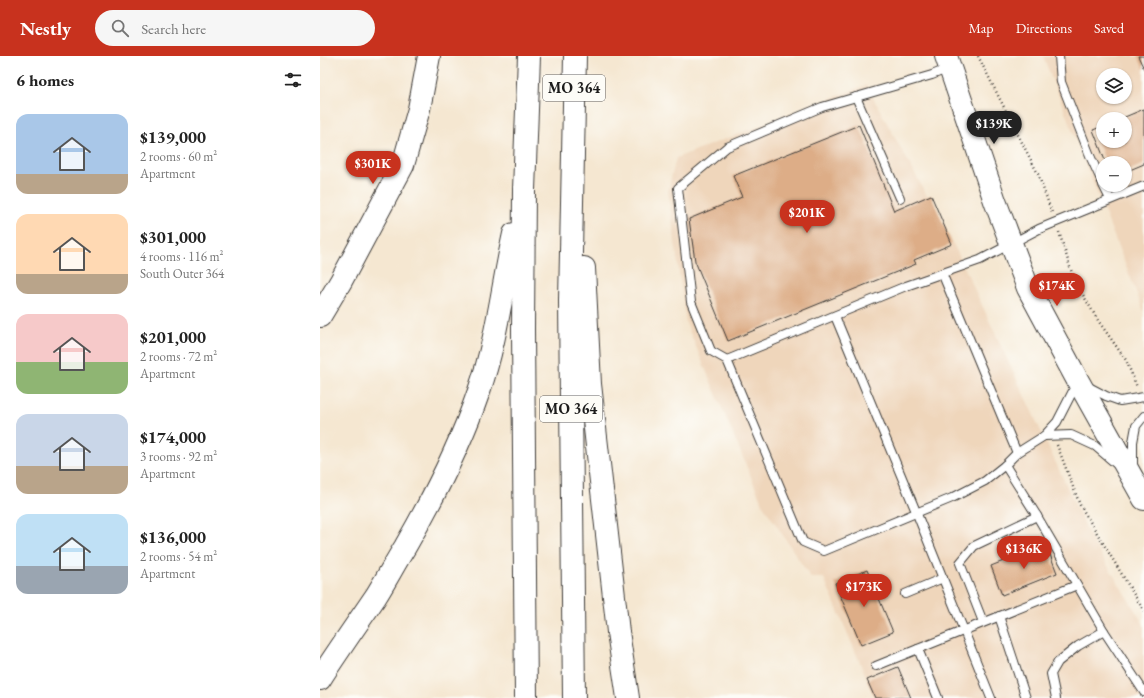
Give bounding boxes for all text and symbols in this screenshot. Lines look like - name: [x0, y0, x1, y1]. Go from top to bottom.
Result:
- search box: [95, 10, 375, 46]
- text: Nestly: [20, 16, 71, 41]
- icon: search: [109, 17, 131, 39]
- text: Search here: [141, 19, 206, 38]
- text: Map: [968, 19, 994, 37]
- text: Directions: [1016, 19, 1072, 37]
- text: Saved: [1094, 19, 1124, 37]
- map controls: [1096, 68, 1132, 192]
- button: layers: [1096, 68, 1132, 104]
- text: 6 homes: [16, 69, 74, 91]
- icon: filters: [282, 69, 304, 91]
- road number: MO 364: [543, 75, 605, 101]
- pin: $139K: [966, 111, 1022, 145]
- button: +: [1096, 112, 1132, 148]
- text: $139K: [976, 115, 1012, 132]
- text: $139,000: [140, 126, 206, 148]
- icon: home: [48, 130, 96, 178]
- text: 2 rooms · 60 m²: [140, 148, 217, 165]
- pin: $301K: [345, 151, 401, 185]
- text: $301K: [355, 155, 391, 172]
- button: −: [1096, 156, 1132, 192]
- text: Apartment: [140, 165, 195, 182]
- pin: $201K: [779, 200, 835, 234]
- text: $201K: [789, 204, 825, 221]
- text: $301,000: [140, 226, 206, 248]
- icon: home: [48, 230, 96, 278]
- text: 4 rooms · 116 m²: [140, 248, 224, 265]
- text: South Outer 364: [140, 265, 224, 282]
- pin: $174K: [1029, 273, 1085, 307]
- text: $174K: [1039, 277, 1075, 294]
- text: $201,000: [140, 326, 206, 348]
- icon: home: [48, 330, 96, 378]
- text: 2 rooms · 72 m²: [140, 348, 217, 365]
- text: Apartment: [140, 365, 195, 382]
- road number: MO 364: [540, 396, 602, 422]
- text: $174,000: [140, 426, 206, 448]
- icon: home: [48, 430, 96, 478]
- text: 3 rooms · 92 m²: [140, 448, 217, 465]
- text: Apartment: [140, 465, 195, 482]
- text: $136,000: [140, 526, 206, 548]
- icon: home: [48, 530, 96, 578]
- pin: $136K: [996, 536, 1052, 570]
- text: $136K: [1006, 540, 1042, 557]
- text: 2 rooms · 54 m²: [140, 548, 217, 565]
- text: Apartment: [140, 565, 195, 582]
- pin: $173K: [836, 574, 892, 608]
- text: $173K: [846, 578, 882, 595]

